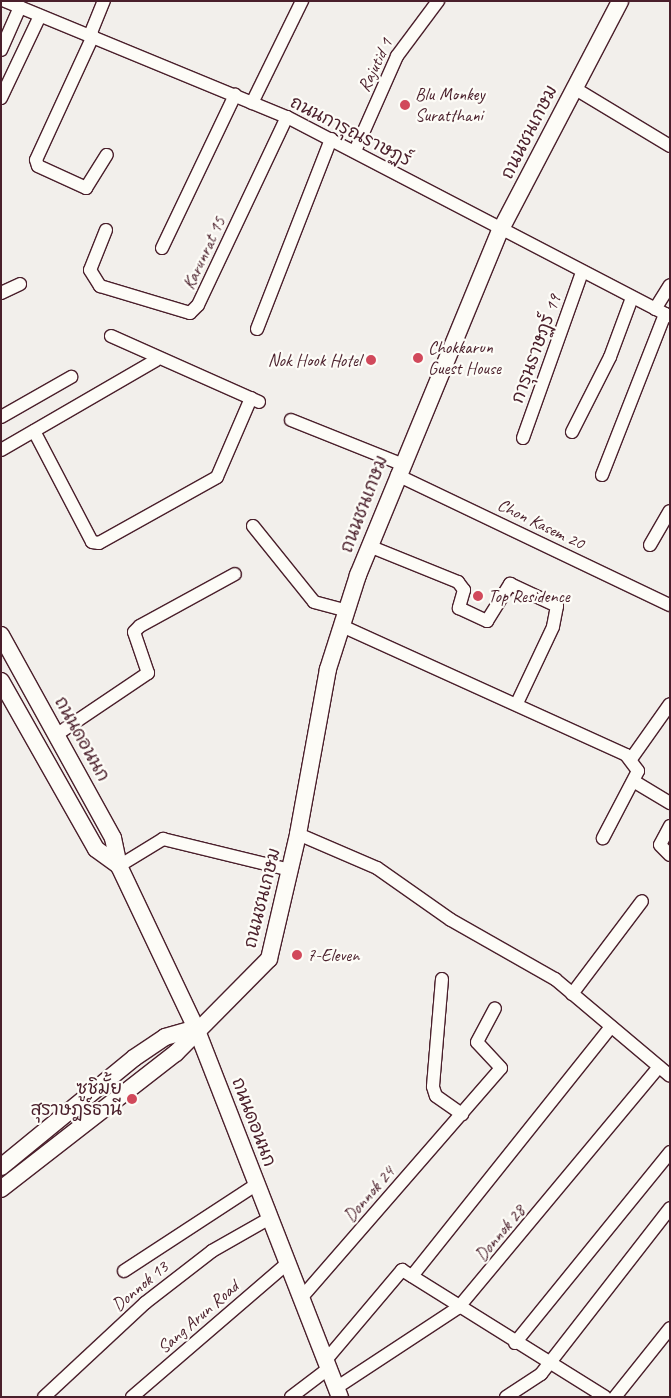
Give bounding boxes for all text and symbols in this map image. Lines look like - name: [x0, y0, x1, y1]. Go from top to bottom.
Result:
- street label: Rajutid 1: [353, 35, 397, 95]
- street label: ถนนชนเกษม: [496, 81, 562, 183]
- place label: Blu Monkey Suratthani: [415, 84, 485, 126]
- street label: ถนนการุณราษฏร์: [287, 91, 415, 171]
- marker: Blu Monkey Suratthani: [399, 99, 411, 111]
- street label: Karunrat 15: [178, 213, 230, 293]
- street label: การุนราษฏร์ 19: [506, 292, 566, 406]
- place label: Chokkarun Guest House: [428, 337, 501, 379]
- place label: Nok Hook Hotel: [268, 349, 361, 371]
- marker: Chokkarun Guest House: [412, 352, 424, 364]
- marker: Nok Hook Hotel: [365, 354, 377, 366]
- street label: ถนนชนเกษม: [336, 452, 392, 556]
- street label: Chon Kasem 20: [493, 493, 589, 555]
- place label: Top Residence: [488, 585, 570, 607]
- marker: Top Residence: [472, 590, 484, 602]
- street label: ถนนดอนนก: [50, 693, 114, 785]
- street label: ถนนชนเกษม: [239, 846, 285, 950]
- place label: 7-Eleven: [307, 944, 359, 966]
- marker: 7-Eleven: [291, 949, 303, 961]
- street label: ถนนดอนนก: [227, 1074, 281, 1170]
- place label: ซูชิมั้ย สุราษฎร์ธานี: [31, 1078, 122, 1120]
- marker: ซูชิมั้ย สุราษฎร์ธานี: [126, 1093, 138, 1105]
- street label: Donnok 24: [339, 1162, 399, 1226]
- street label: Donnok 28: [470, 1201, 530, 1265]
- street label: Donnok 13: [108, 1256, 172, 1316]
- street label: Sang Arun Road: [153, 1276, 243, 1358]

